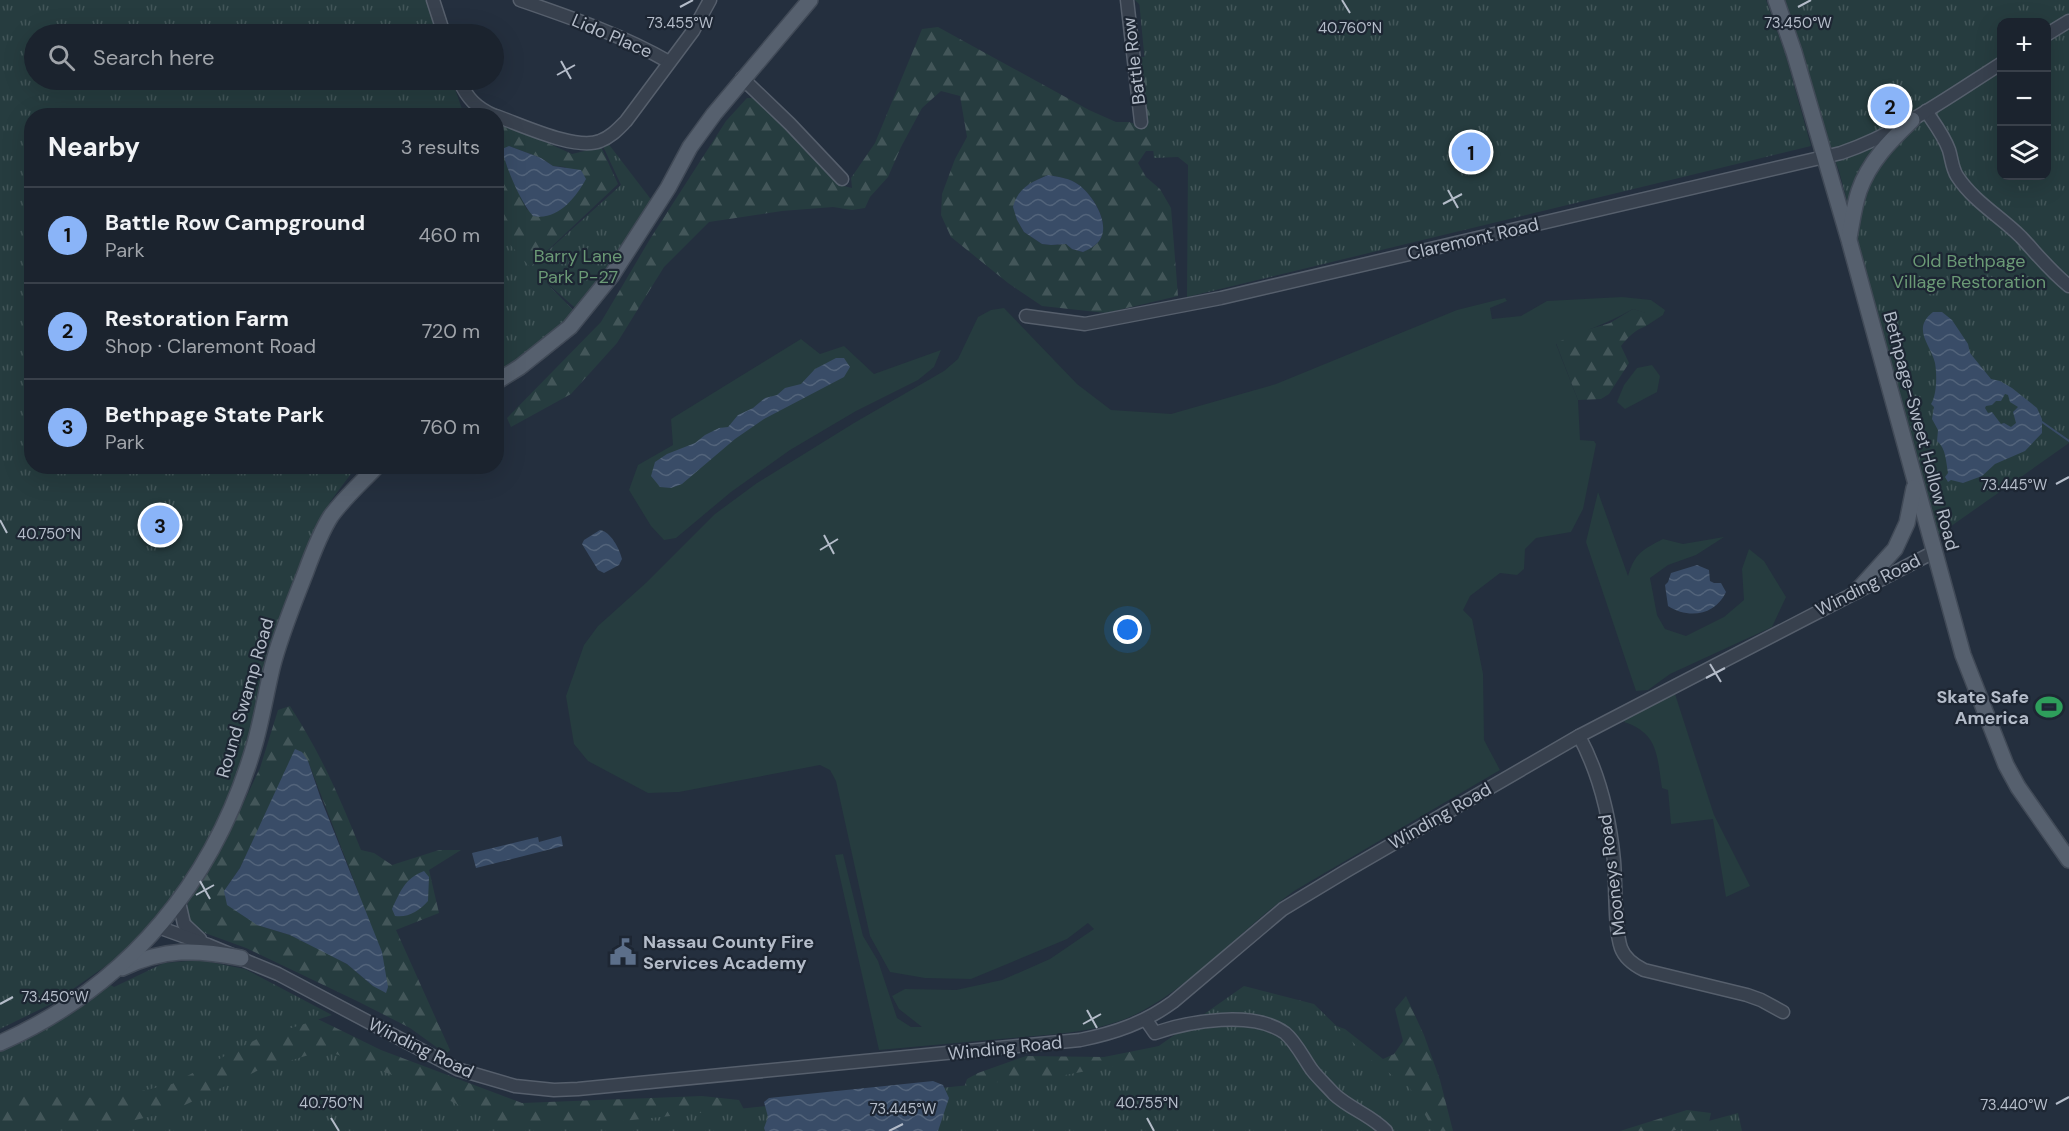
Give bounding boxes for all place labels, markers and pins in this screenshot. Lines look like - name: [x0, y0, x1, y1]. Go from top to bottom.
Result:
- pin: 2: [1870, 84, 1910, 128]
- pin: 1: [1452, 130, 1490, 174]
- pin: 3: [140, 502, 180, 548]
- place label: Skate Safe America: [1936, 685, 2029, 730]
- sports icon: Skate Safe America: [2034, 692, 2064, 722]
- place label: Nassau County Fire Services Academy: [643, 930, 814, 975]
- public building icon: Nassau County Fire Services Academy: [608, 937, 638, 967]

